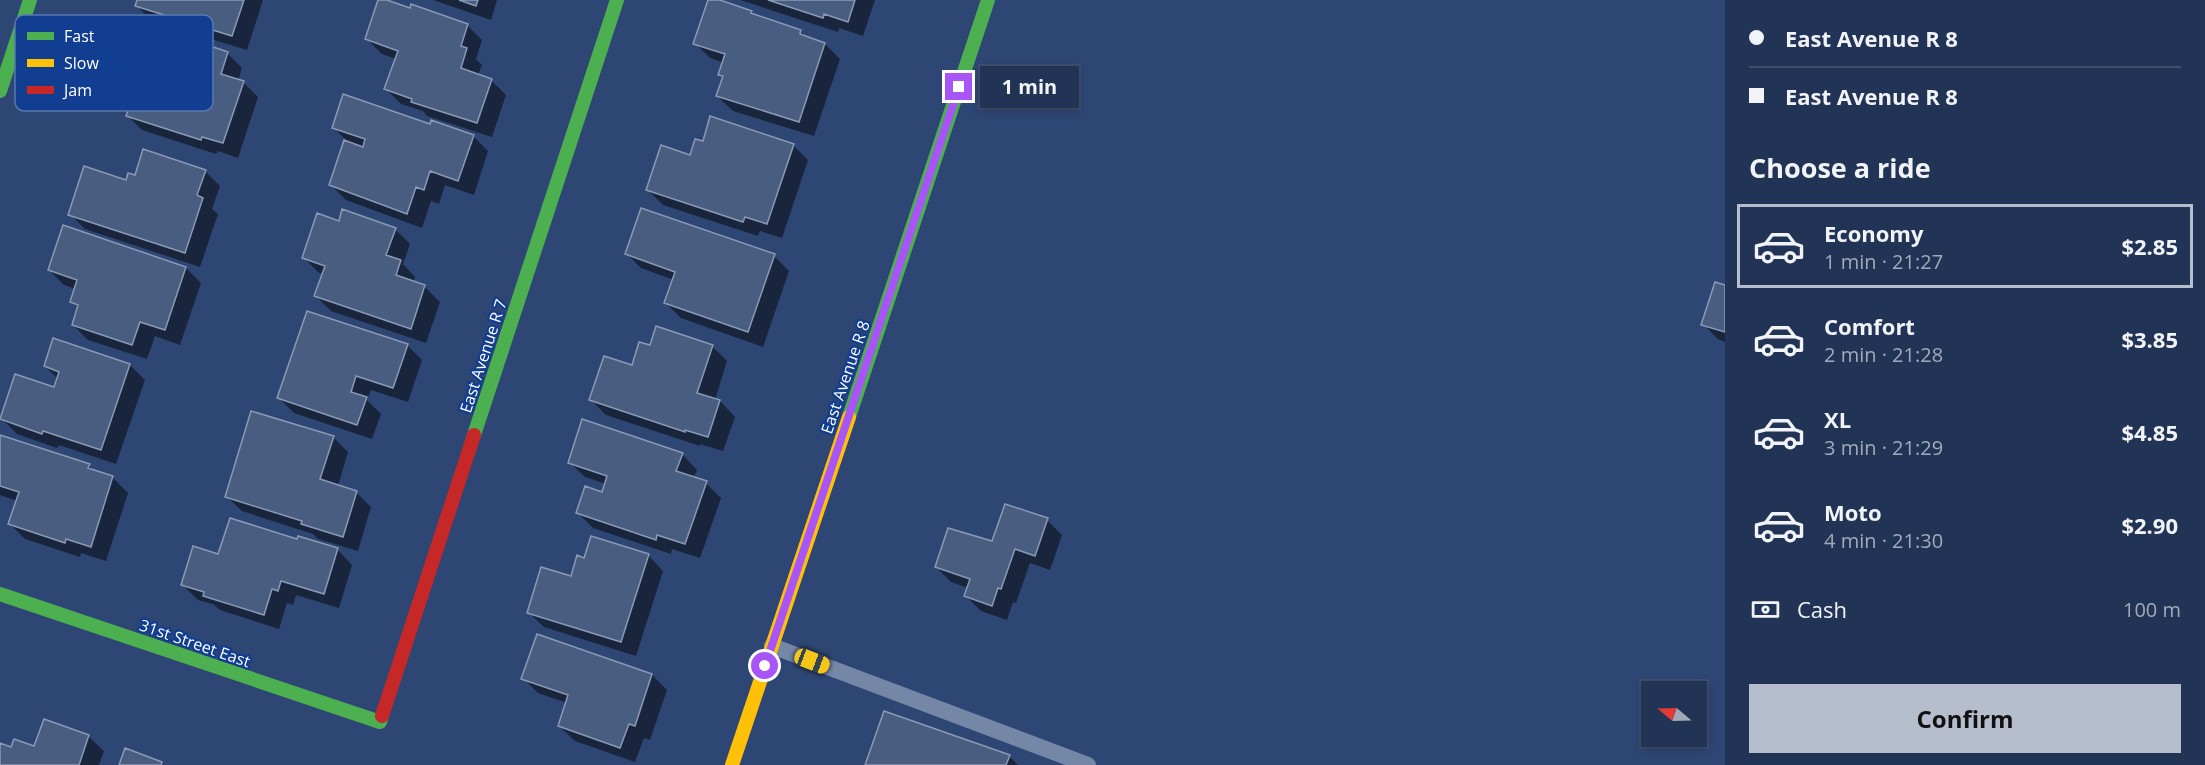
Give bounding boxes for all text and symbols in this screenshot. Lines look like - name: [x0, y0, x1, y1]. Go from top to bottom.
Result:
- legend: [15, 15, 213, 111]
- text: East Avenue R 8: [1785, 23, 1958, 53]
- text: Fast: [64, 25, 95, 47]
- text: Slow: [64, 52, 99, 74]
- callout: 1 min: [980, 66, 1079, 108]
- route end: [945, 73, 972, 100]
- text: 1 min: [1002, 73, 1057, 100]
- text: Jam: [62, 79, 92, 101]
- text: East Avenue R 8: [1785, 81, 1958, 111]
- text: Choose a ride: [1749, 149, 1931, 186]
- text: Economy: [1824, 218, 1923, 248]
- icon: car: [1752, 219, 1806, 273]
- text: $2.85: [2121, 231, 2178, 261]
- text: 1 min · 21:27: [1824, 248, 1943, 275]
- street label: East Avenue R 7: [454, 296, 512, 416]
- text: Comfort: [1824, 311, 1915, 341]
- icon: car: [1752, 312, 1806, 366]
- street label: East Avenue R 8: [815, 317, 875, 437]
- text: $3.85: [2121, 324, 2178, 354]
- text: 2 min · 21:28: [1824, 341, 1943, 368]
- text: XL: [1824, 404, 1851, 434]
- icon: car: [1752, 405, 1806, 459]
- text: $4.85: [2121, 417, 2178, 447]
- text: 3 min · 21:29: [1824, 434, 1943, 461]
- text: Moto: [1824, 497, 1882, 527]
- icon: car: [1752, 498, 1806, 552]
- text: $2.90: [2121, 510, 2178, 540]
- text: 4 min · 21:30: [1824, 527, 1943, 554]
- icon: cash: [1749, 593, 1782, 626]
- text: Cash: [1797, 594, 1847, 624]
- text: 100 m: [2123, 596, 2181, 623]
- street label: 31st Street East: [137, 614, 254, 672]
- car: [792, 646, 832, 676]
- route start: [751, 652, 778, 679]
- north arrow: [1641, 681, 1707, 747]
- map controls: [1641, 681, 1707, 747]
- button: Confirm: [1749, 684, 2181, 753]

